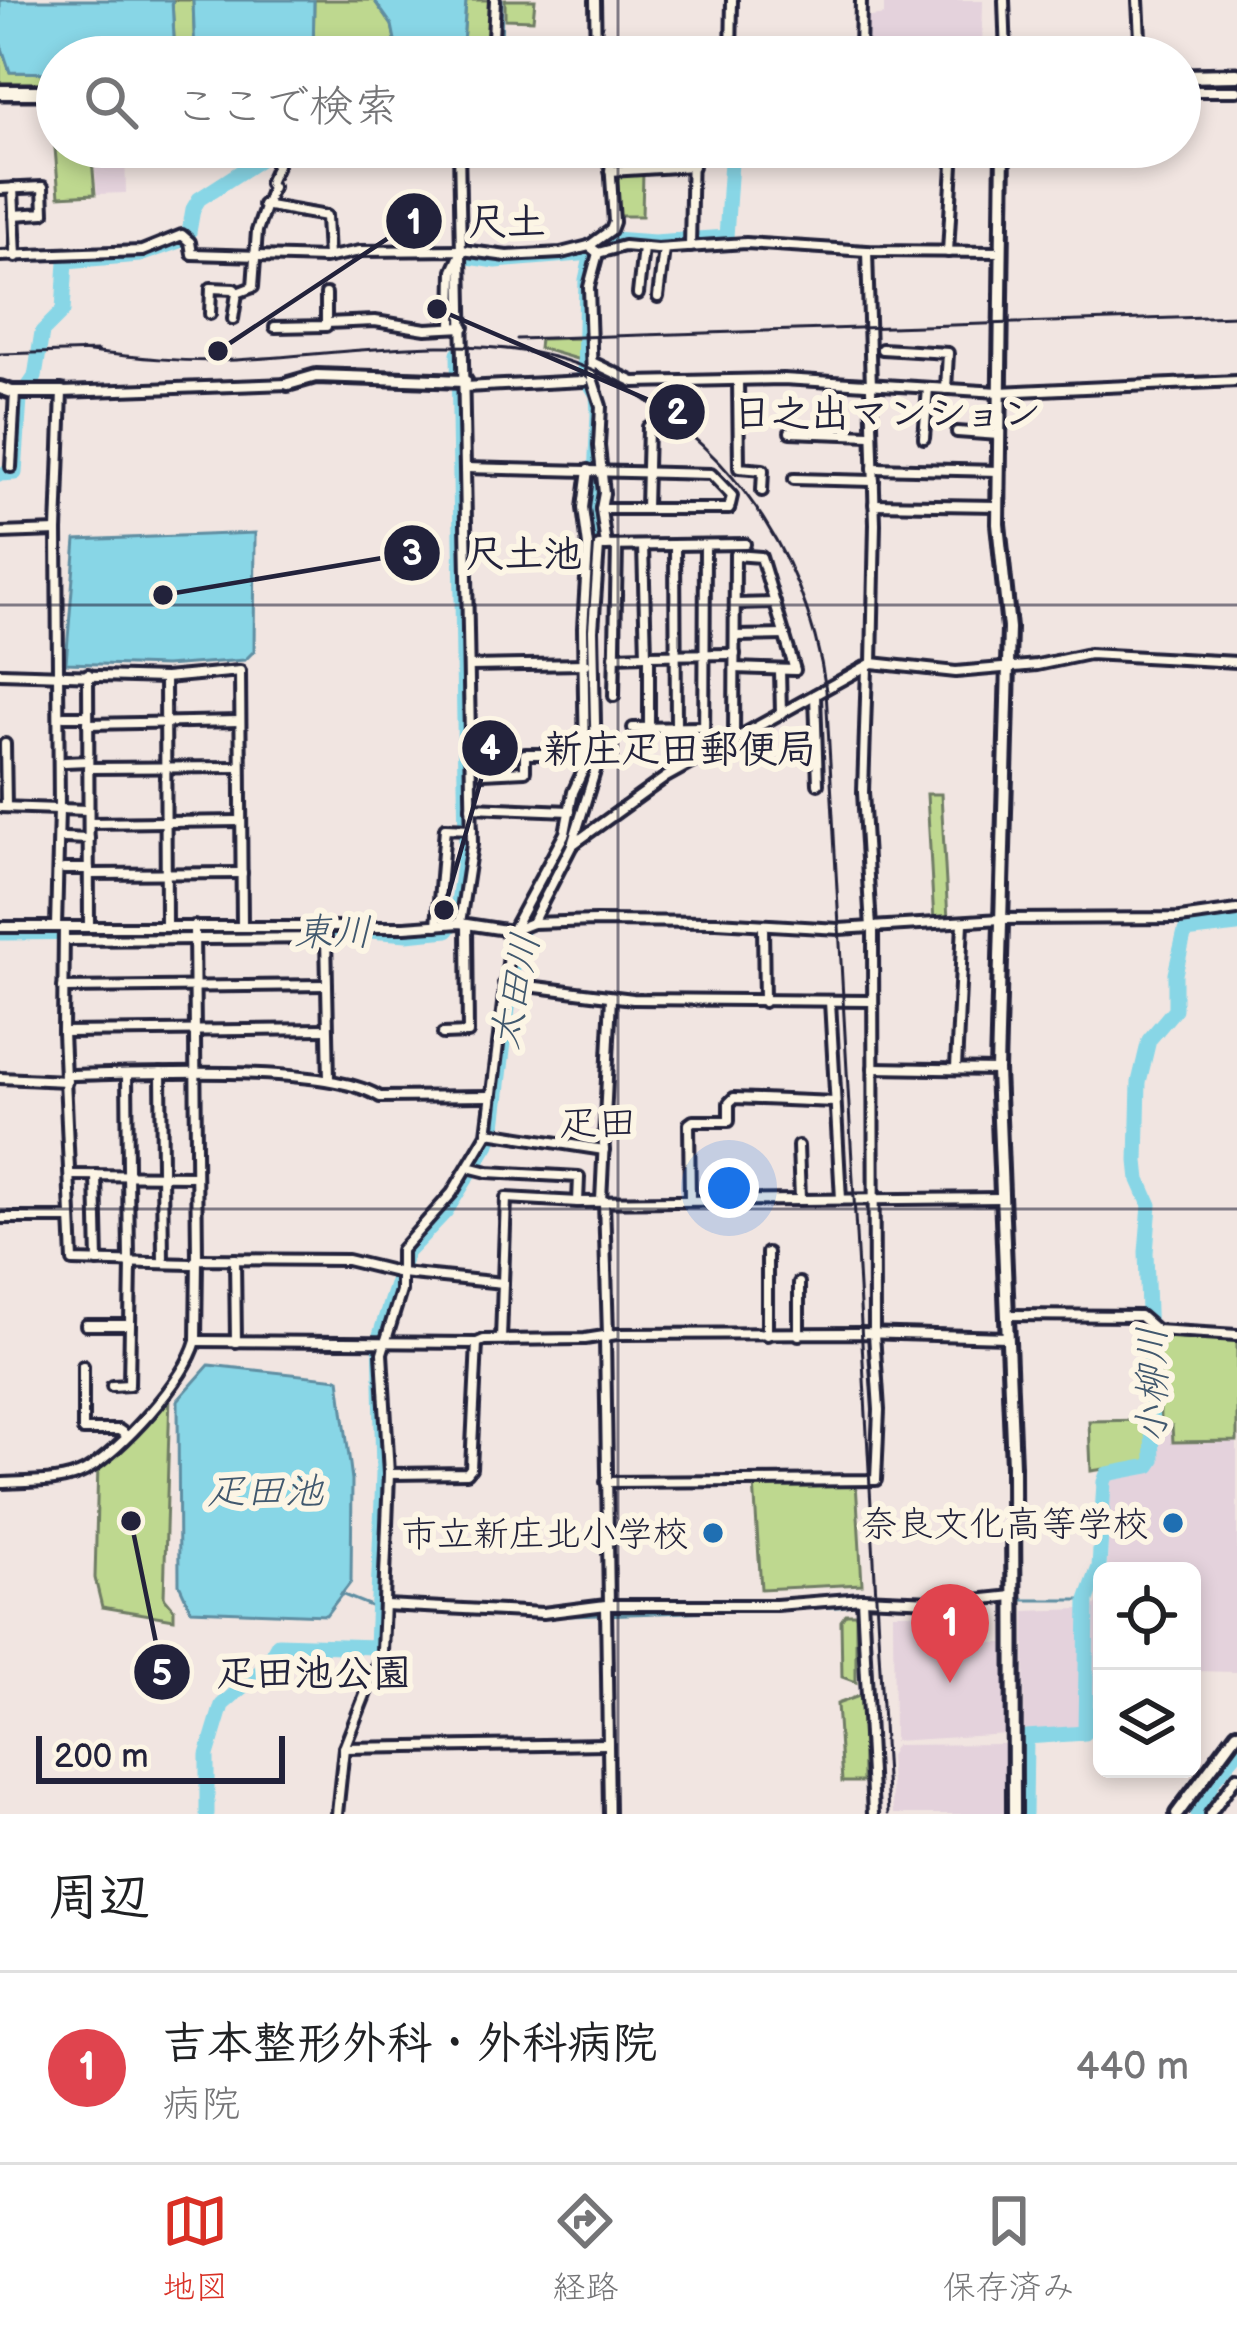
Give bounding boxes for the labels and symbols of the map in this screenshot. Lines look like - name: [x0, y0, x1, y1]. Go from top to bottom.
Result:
- callout: 尺土: [384, 183, 570, 258]
- text: 尺土: [468, 200, 546, 247]
- text: 1: [406, 202, 422, 245]
- callout: 日之出マンション: [647, 374, 1067, 449]
- text: 日之出マンション: [733, 391, 1041, 438]
- text: 2: [666, 392, 688, 435]
- callout: 尺土池: [382, 515, 607, 590]
- text: 尺土池: [465, 532, 583, 579]
- text: 3: [401, 533, 423, 576]
- callout: 新庄疋田郵便局: [460, 710, 841, 785]
- text: 新庄疋田郵便局: [543, 727, 817, 774]
- text: 4: [479, 728, 501, 771]
- water label: 東川: [294, 910, 372, 957]
- water label: 太田川: [482, 930, 551, 1053]
- district label: 疋田: [559, 1101, 637, 1148]
- your location: [699, 1158, 759, 1218]
- water label: 小柳川: [1130, 1326, 1177, 1444]
- water label: 疋田池: [206, 1469, 324, 1516]
- place label: 奈良文化高等学校: [861, 1504, 1149, 1547]
- marker: 奈良文化高等学校: [1160, 1510, 1186, 1536]
- place label: 市立新庄北小学校: [401, 1514, 689, 1557]
- marker: 市立新庄北小学校: [700, 1520, 726, 1546]
- pin: 1: [911, 1584, 989, 1683]
- callout: 疋田池公園: [132, 1635, 435, 1710]
- text: 疋田池公園: [216, 1651, 412, 1698]
- text: 5: [152, 1653, 172, 1696]
- scale bar: [36, 1730, 285, 1783]

